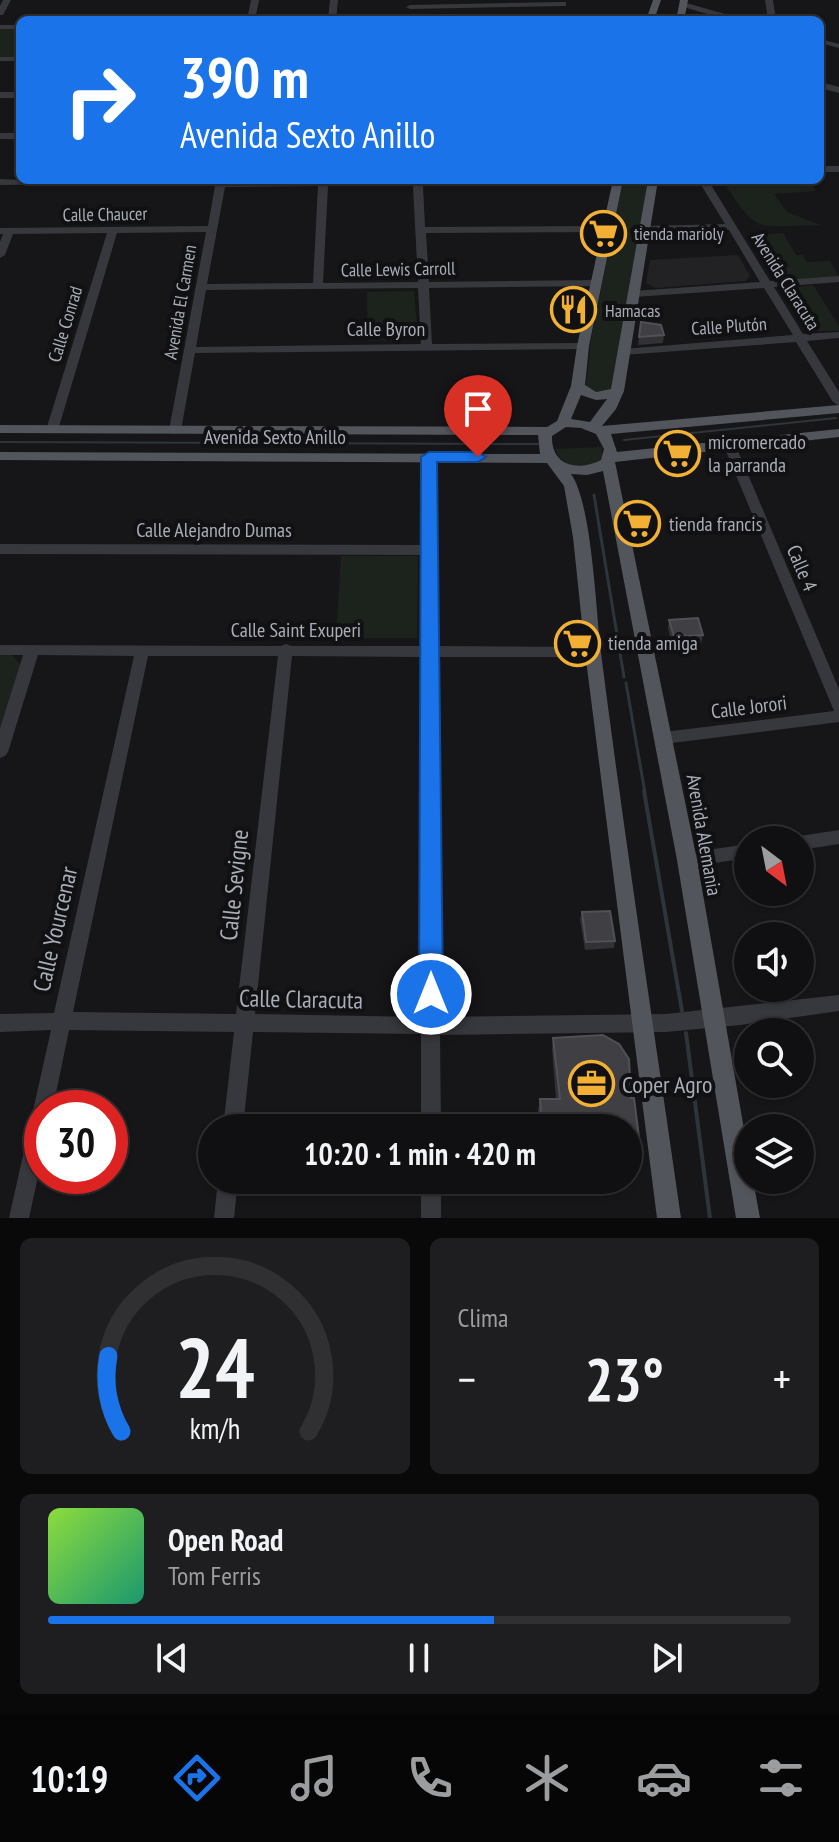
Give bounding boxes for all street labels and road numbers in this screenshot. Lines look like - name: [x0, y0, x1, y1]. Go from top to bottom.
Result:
- street label: Calle Chaucer: [63, 202, 148, 226]
- street label: Avenida Claracuta: [747, 228, 825, 334]
- street label: Avenida El Carmen: [159, 243, 201, 361]
- street label: Calle Lewis Carroll: [341, 256, 456, 281]
- street label: Calle Conrad: [43, 283, 87, 365]
- street label: Calle Plutón: [691, 312, 767, 340]
- street label: Calle Byron: [347, 316, 425, 342]
- street label: Avenida Sexto Anillo: [204, 424, 346, 450]
- street label: Calle Alejandro Dumas: [136, 517, 292, 543]
- street label: Calle 4: [781, 541, 823, 595]
- street label: Calle Saint Exuperi: [231, 617, 361, 643]
- street label: Calle Jorori: [710, 689, 788, 725]
- street label: Avenida Alemania: [681, 772, 727, 898]
- street label: Calle Sevigne: [213, 828, 255, 942]
- street label: Calle Yourcenar: [26, 863, 85, 994]
- street label: Calle Claracuta: [239, 982, 363, 1016]

